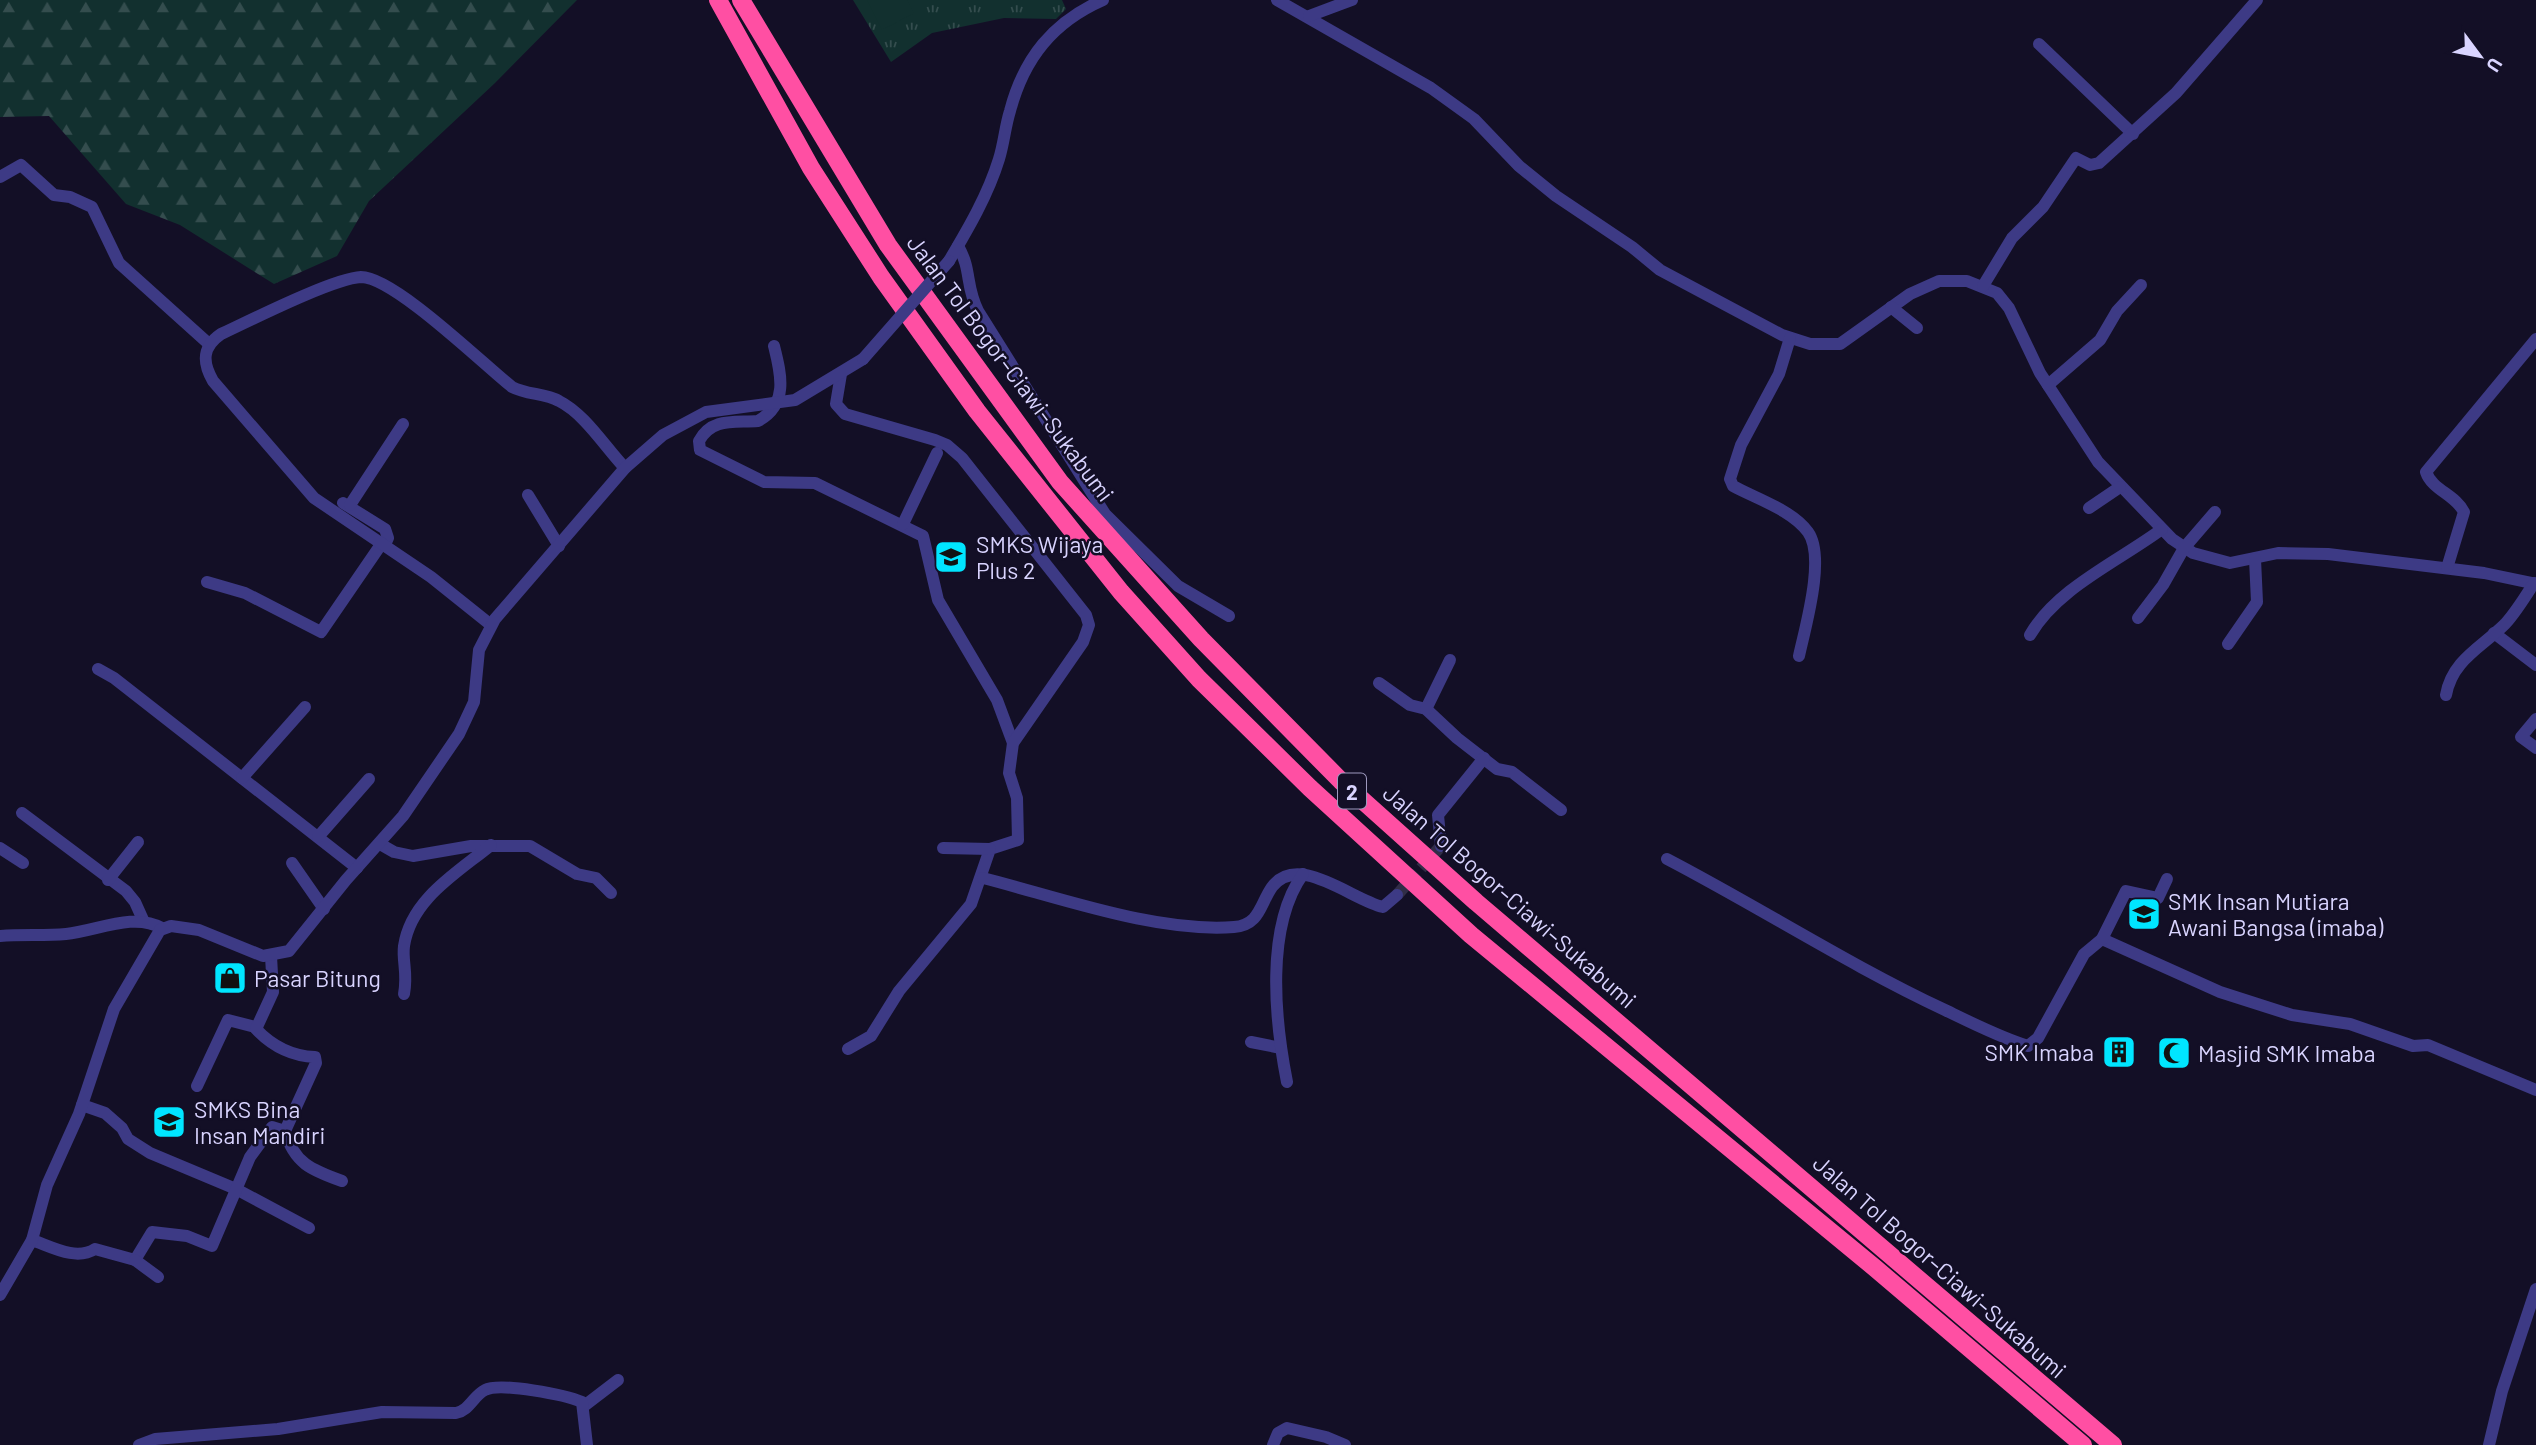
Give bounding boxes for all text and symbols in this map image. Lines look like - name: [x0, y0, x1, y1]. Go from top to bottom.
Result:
- north arrow: [2445, 21, 2515, 91]
- text: U: [2482, 54, 2508, 76]
- street label: Jalan Tol Bogor–Ciawi–Sukabumi: [902, 229, 1120, 507]
- place label: SMKS Wijaya Plus 2: [976, 530, 1103, 584]
- school or university icon: SMKS Wijaya Plus 2: [932, 538, 970, 576]
- road number: 2: [1338, 774, 1366, 808]
- street label: Jalan Tol Bogor–Ciawi–Sukabumi: [1378, 778, 1642, 1014]
- place label: SMK Insan Mutiara Awani Bangsa (imaba): [2168, 887, 2384, 941]
- school or university icon: SMK Insan Mutiara Awani Bangsa (imaba): [2125, 895, 2163, 933]
- shop icon: Pasar Bitung: [211, 959, 249, 997]
- place label: Pasar Bitung: [254, 964, 381, 992]
- building icon: SMK Imaba: [2100, 1033, 2138, 1071]
- mosque icon: Masjid SMK Imaba: [2155, 1034, 2193, 1072]
- place label: SMK Imaba: [1984, 1038, 2094, 1066]
- place label: Masjid SMK Imaba: [2198, 1039, 2376, 1067]
- place label: SMKS Bina Insan Mandiri: [194, 1095, 325, 1149]
- school or university icon: SMKS Bina Insan Mandiri: [150, 1103, 188, 1141]
- street label: Jalan Tol Bogor–Ciawi–Sukabumi: [1808, 1148, 2072, 1384]

